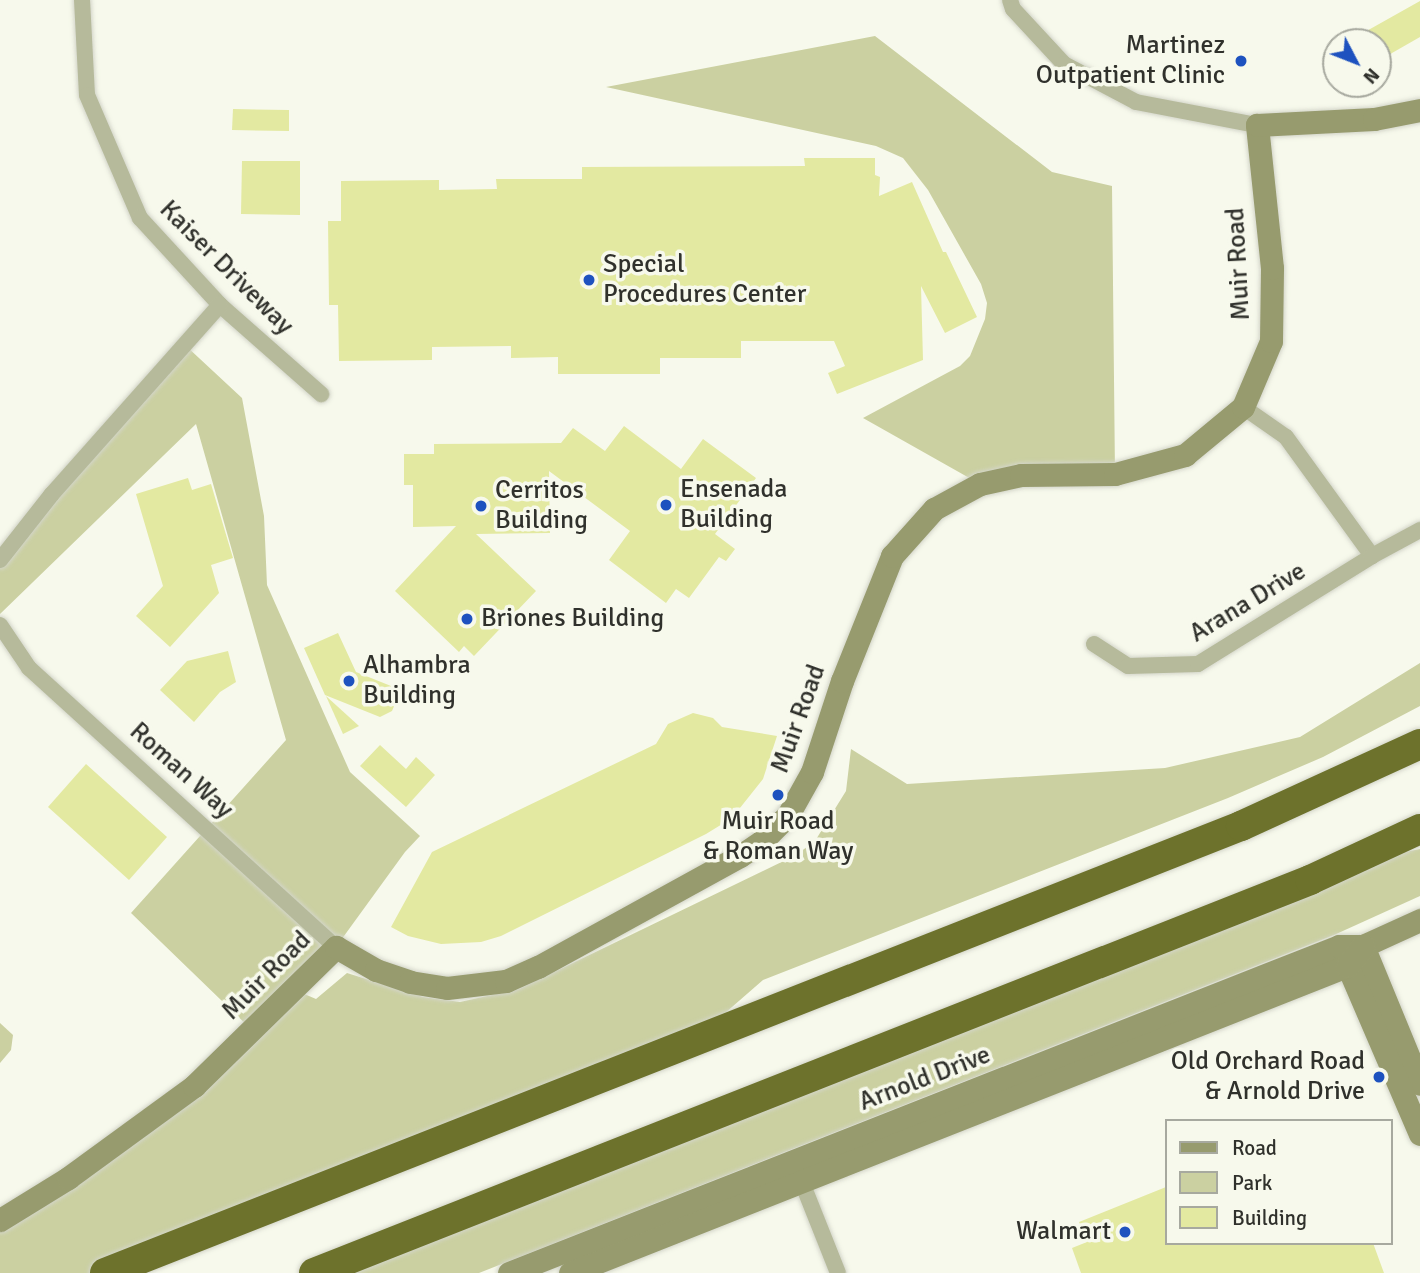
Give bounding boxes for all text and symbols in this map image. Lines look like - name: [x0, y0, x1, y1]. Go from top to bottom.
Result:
- north arrow: [1322, 28, 1392, 98]
- place label: Martinez Outpatient Clinic: [1036, 30, 1225, 92]
- marker: Martinez Outpatient Clinic: [1231, 51, 1251, 71]
- text: N: [1358, 63, 1384, 89]
- street label: Kaiser Driveway: [152, 194, 300, 342]
- street label: Muir Road: [1220, 207, 1258, 321]
- place label: Special Procedures Center: [603, 249, 806, 310]
- marker: Special Procedures Center: [581, 272, 597, 288]
- place label: Ensenada Building: [680, 474, 788, 536]
- place label: Cerritos Building: [495, 475, 588, 536]
- marker: Ensenada Building: [658, 497, 674, 513]
- marker: Cerritos Building: [473, 498, 489, 514]
- street label: Arana Drive: [1184, 556, 1312, 650]
- place label: Briones Building: [481, 603, 664, 635]
- marker: Briones Building: [459, 611, 475, 627]
- place label: Alhambra Building: [363, 650, 471, 712]
- street label: Muir Road: [765, 661, 833, 777]
- marker: Alhambra Building: [341, 673, 357, 689]
- street label: Roman Way: [123, 716, 239, 826]
- marker: Muir Road & Roman Way: [770, 787, 786, 803]
- place label: Muir Road & Roman Way: [703, 806, 853, 868]
- street label: Muir Road: [216, 925, 318, 1027]
- street label: Arnold Drive: [855, 1040, 995, 1118]
- place label: Old Orchard Road & Arnold Drive: [1171, 1046, 1365, 1108]
- marker: Old Orchard Road & Arnold Drive: [1371, 1069, 1387, 1085]
- legend: [1164, 1119, 1392, 1245]
- text: Road: [1232, 1135, 1277, 1161]
- text: Park: [1232, 1170, 1272, 1196]
- text: Building: [1232, 1205, 1307, 1231]
- place label: Walmart: [1016, 1216, 1111, 1248]
- marker: Walmart: [1117, 1224, 1133, 1240]

